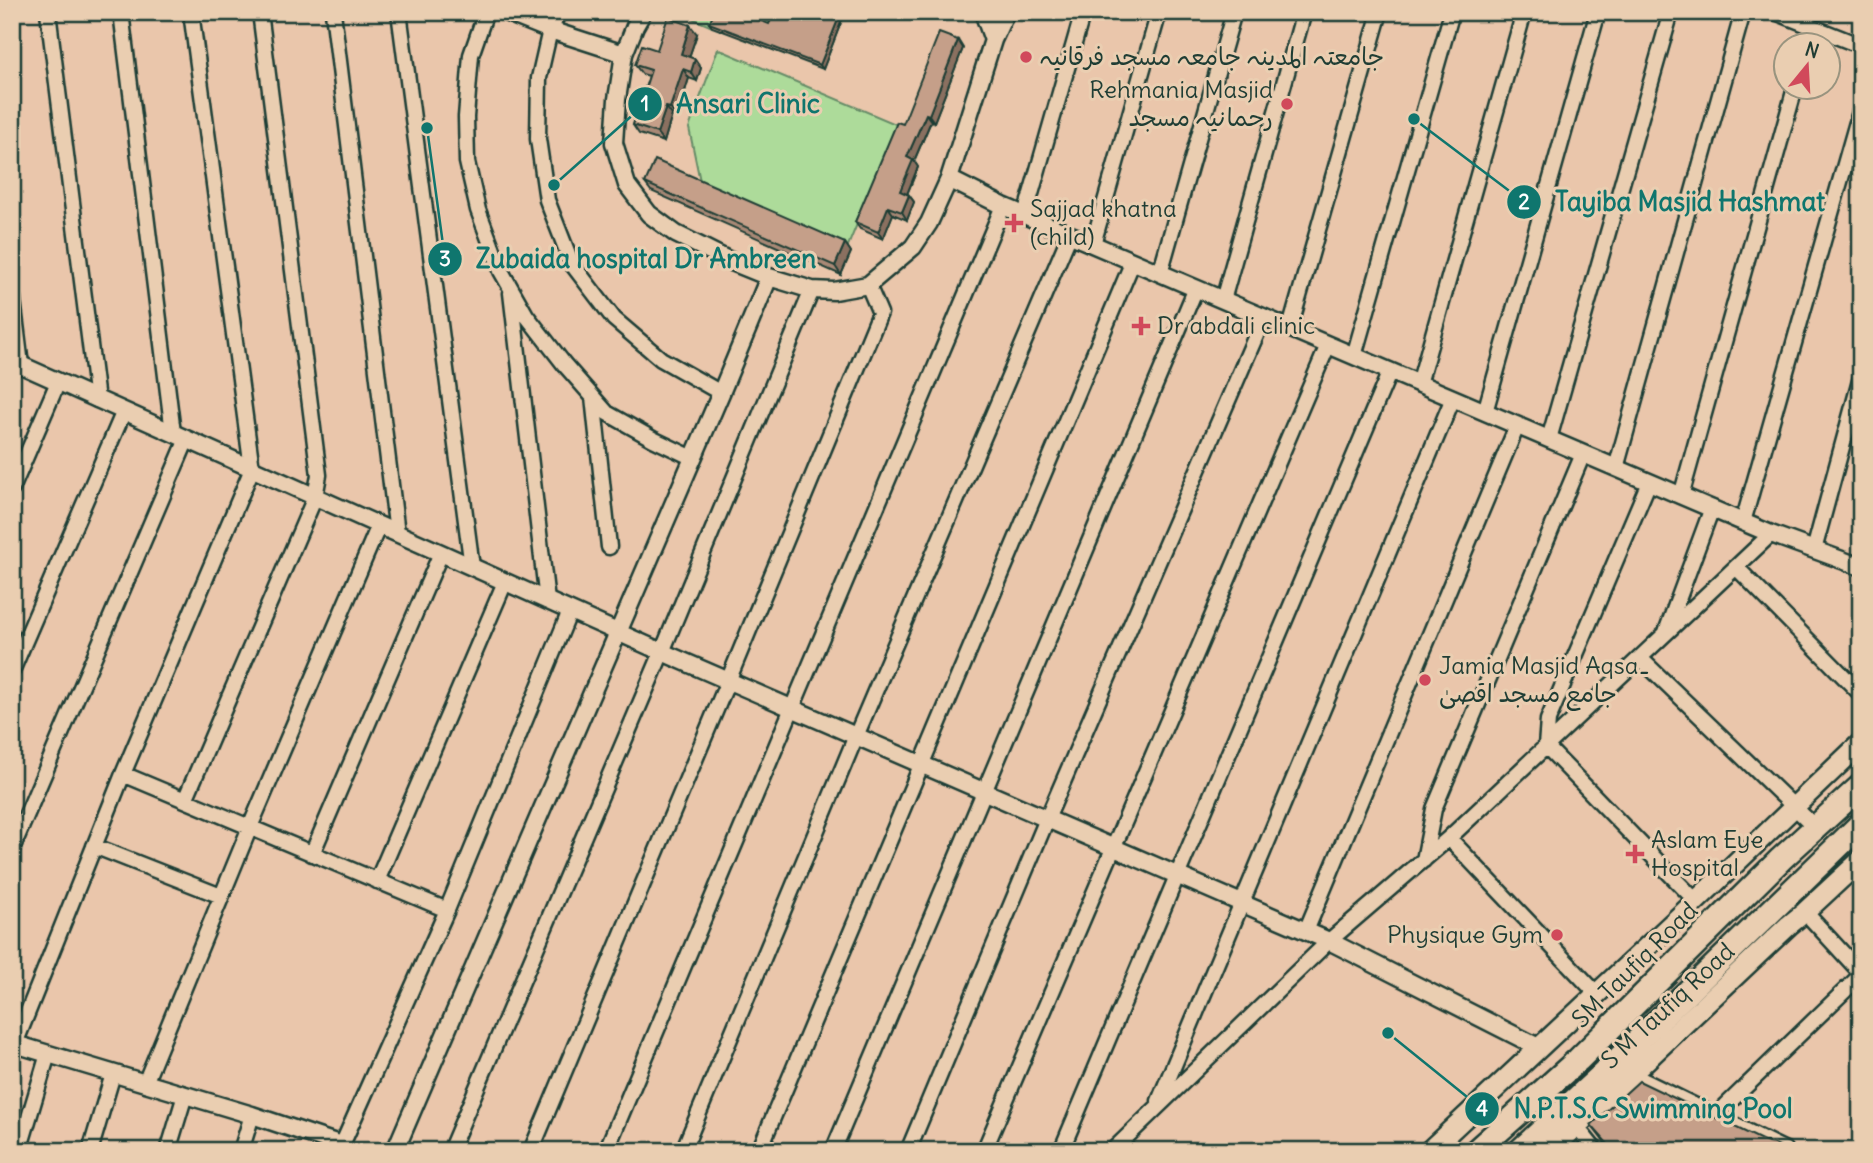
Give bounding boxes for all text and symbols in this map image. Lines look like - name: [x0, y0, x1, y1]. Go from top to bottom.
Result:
- north arrow: [1772, 32, 1842, 102]
- text: N: [1802, 36, 1822, 63]
- place label: جامعتہ المدینہ جامعہ مسجد فرقانیہ: [1040, 41, 1384, 71]
- marker: جامعتہ المدینہ جامعہ مسجد فرقانیہ: [1018, 49, 1034, 65]
- place label: Rehmania Masjid رحمانیہ مسجد: [1089, 74, 1273, 132]
- callout: Ansari Clinic: [627, 80, 834, 127]
- text: Ansari Clinic: [676, 87, 820, 120]
- text: 1: [641, 90, 649, 117]
- marker: Rehmania Masjid رحمانیہ مسجد: [1279, 96, 1295, 112]
- callout: Tayiba Masjid Hashmat: [1506, 178, 1839, 225]
- text: Tayiba Masjid Hashmat: [1555, 185, 1825, 218]
- text: 2: [1518, 188, 1530, 215]
- place label: Sajjad khatna (child): [1030, 193, 1177, 251]
- marker: Sajjad khatna (child): [1004, 213, 1024, 233]
- callout: Zubaida hospital Dr Ambreen: [427, 236, 830, 283]
- text: Zubaida hospital Dr Ambreen: [476, 242, 816, 275]
- text: 3: [439, 245, 451, 272]
- place label: Dr abdali clinic: [1157, 310, 1315, 340]
- marker: Dr abdali clinic: [1131, 316, 1151, 336]
- place label: Jamia Masjid Aqsa۔ جامع مسجد اقصیٰ: [1439, 650, 1650, 711]
- marker: Jamia Masjid Aqsa۔ جامع مسجد اقصیٰ: [1417, 672, 1433, 688]
- place label: Aslam Eye Hospital: [1651, 824, 1763, 882]
- marker: Aslam Eye Hospital: [1625, 844, 1645, 864]
- street label: SM Taufiq Road: [1565, 895, 1703, 1033]
- place label: Physique Gym: [1387, 919, 1543, 949]
- marker: Physique Gym: [1549, 927, 1565, 943]
- street label: S M Taufiq Road: [1594, 936, 1740, 1075]
- callout: N.P.T.S.C Swimming Pool: [1464, 1085, 1806, 1132]
- text: N.P.T.S.C Swimming Pool: [1513, 1092, 1793, 1125]
- text: 4: [1476, 1095, 1488, 1122]

